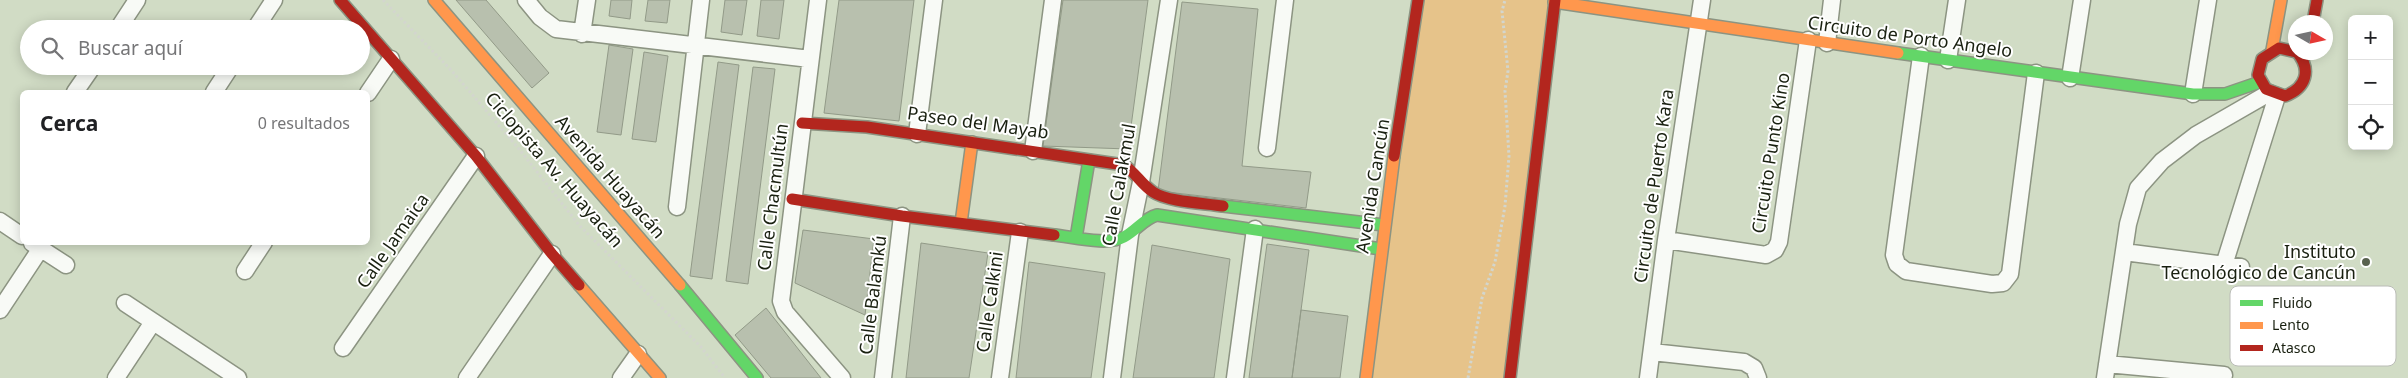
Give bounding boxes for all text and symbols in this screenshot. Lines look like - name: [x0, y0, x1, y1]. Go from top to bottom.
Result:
- street label: Circuito de Porto Angelo: [1806, 10, 2014, 62]
- north arrow: [2288, 15, 2333, 60]
- map controls: [2348, 15, 2393, 150]
- button: +: [2348, 15, 2393, 60]
- search box: [20, 20, 370, 75]
- icon: search: [38, 34, 66, 62]
- text: Buscar aquí: [78, 35, 183, 61]
- button: −: [2348, 60, 2393, 105]
- street label: Circuito Punto Kino: [1745, 71, 1795, 235]
- street label: Ciclopista Av. Huayacán: [480, 86, 629, 252]
- street label: Circuito de Puerto Kara: [1628, 87, 1679, 284]
- street label: Paseo del Mayab: [906, 100, 1050, 144]
- button: locate: [2348, 105, 2393, 150]
- text: Cerca: [40, 109, 98, 137]
- street label: Avenida Huayacán: [550, 110, 671, 243]
- text: 0 resultados: [258, 112, 350, 134]
- street label: Avenida Cancún: [1350, 117, 1394, 255]
- street label: Calle Chacmultún: [751, 122, 793, 272]
- street label: Calle Calakmul: [1095, 122, 1141, 248]
- street label: Calle Jamaica: [351, 188, 434, 293]
- street label: Calle Balamkú: [853, 234, 891, 356]
- place label: Instituto Tecnológico de Cancún: [2162, 239, 2356, 284]
- street label: Calle Calkini: [970, 250, 1008, 354]
- marker: Instituto Tecnológico de Cancún: [2360, 256, 2372, 268]
- legend: [2230, 286, 2396, 366]
- text: Fluido: [2272, 293, 2312, 312]
- text: Lento: [2272, 315, 2309, 334]
- text: Atasco: [2272, 338, 2316, 357]

